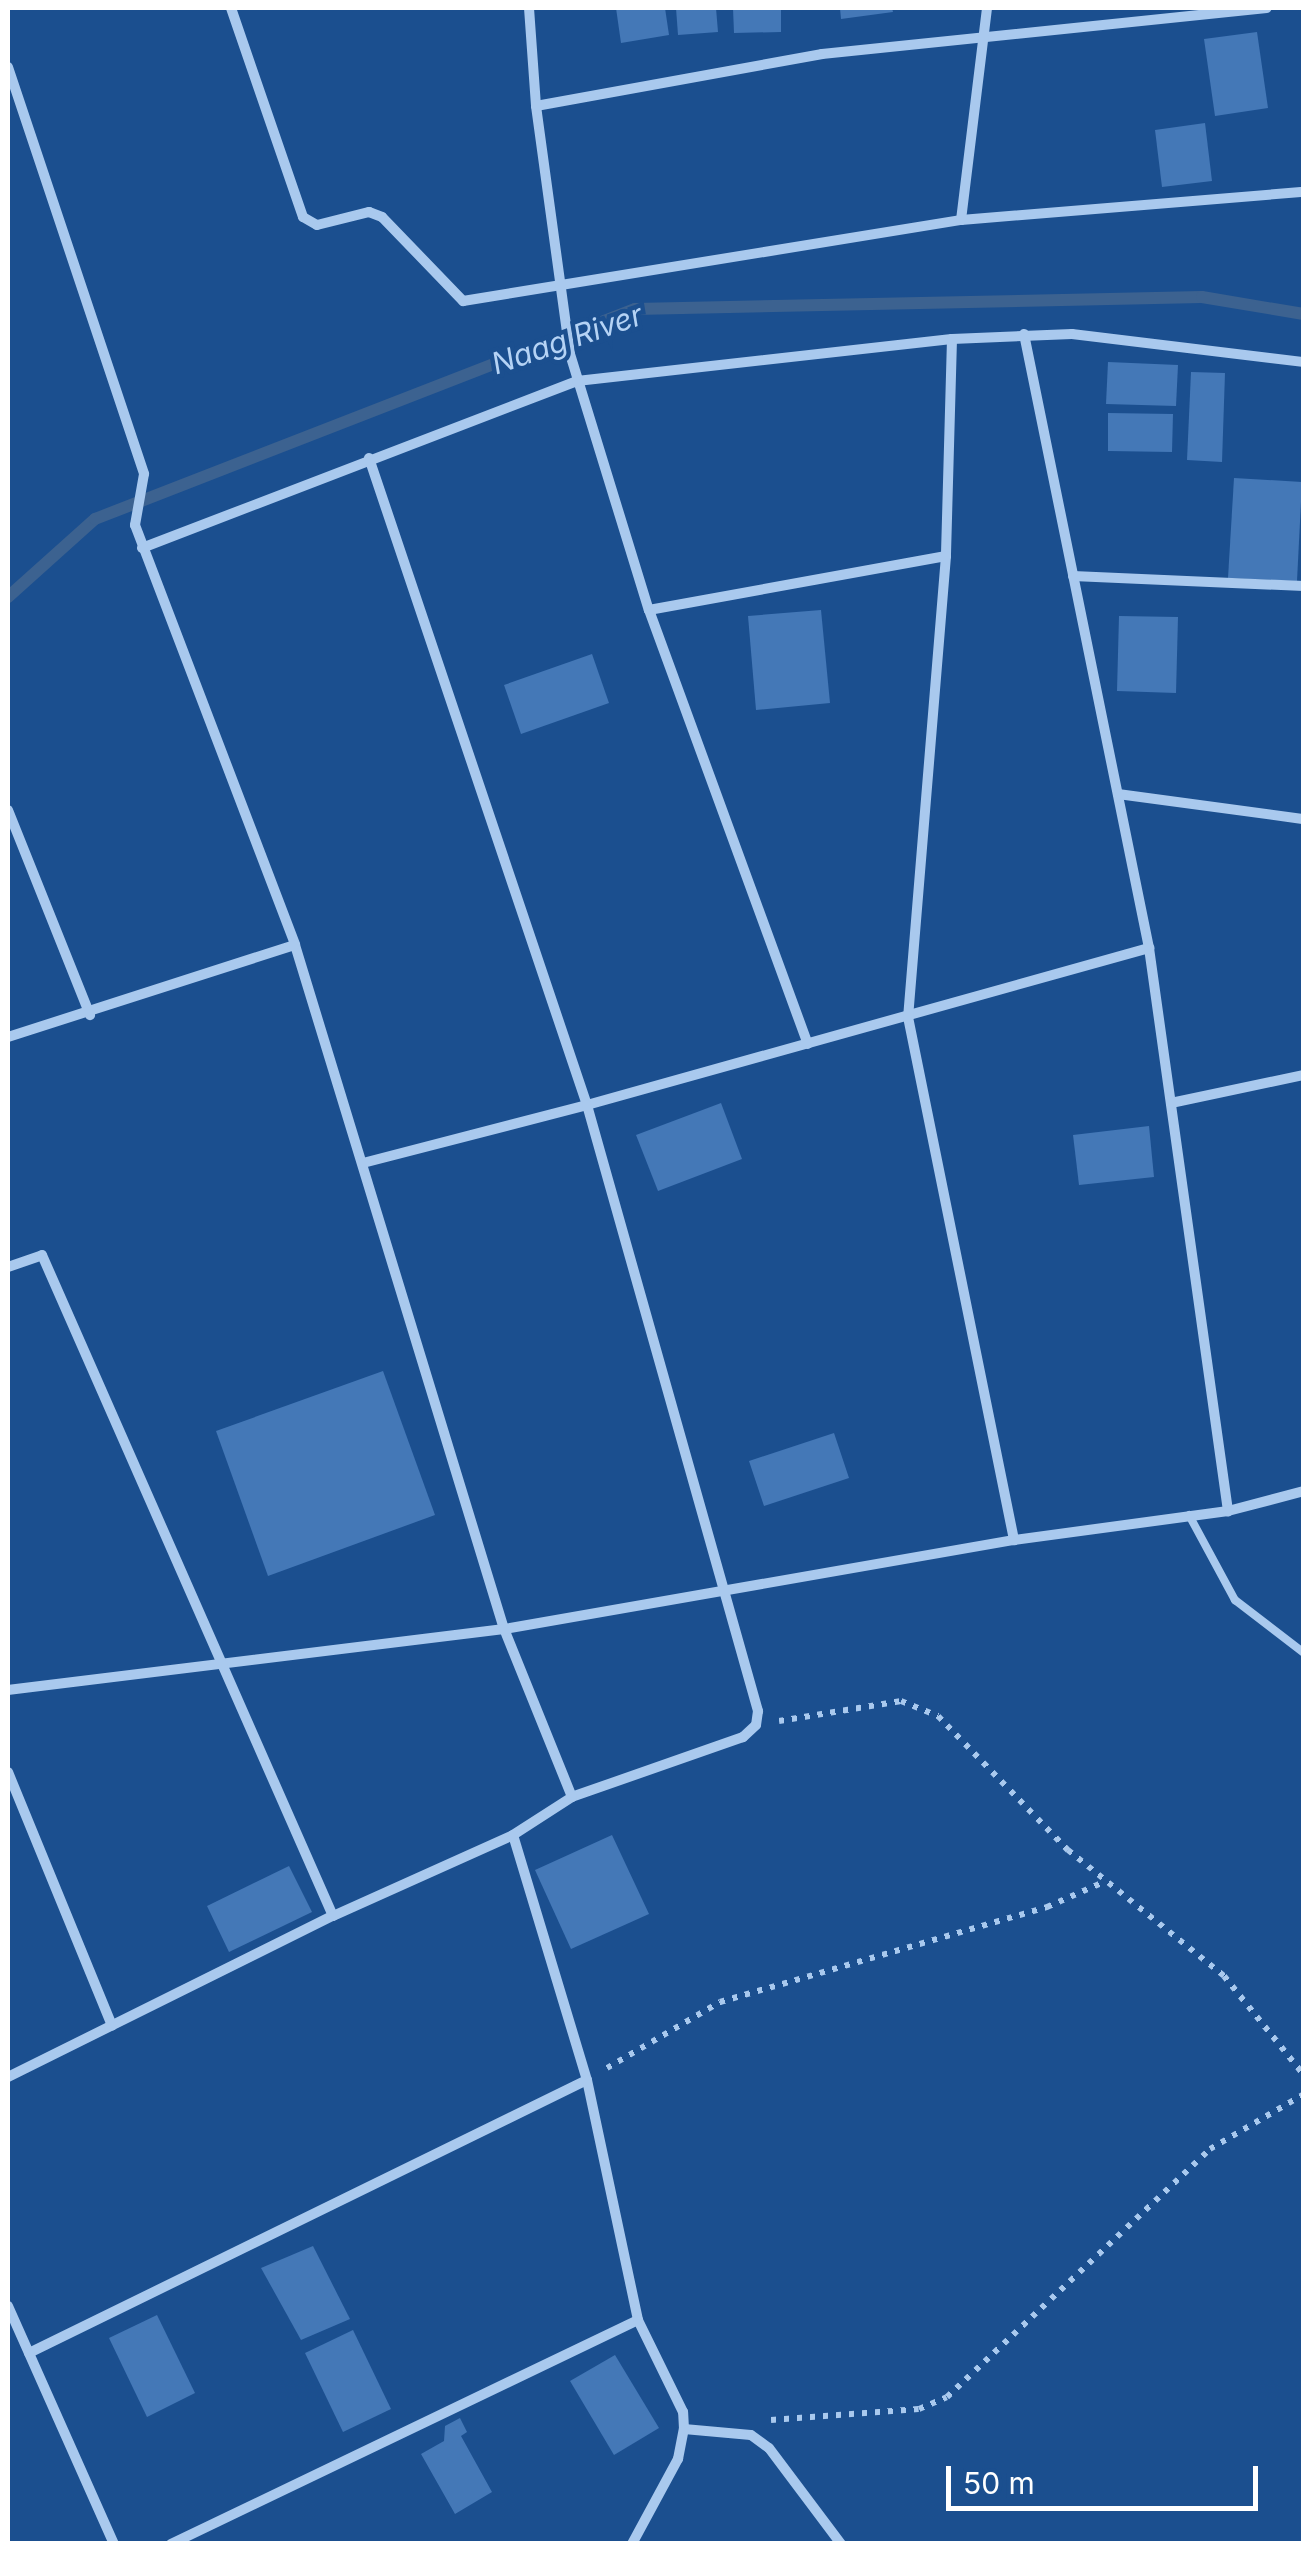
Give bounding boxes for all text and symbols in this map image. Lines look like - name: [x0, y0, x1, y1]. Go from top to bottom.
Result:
- water label: Naag River: [487, 296, 647, 382]
- scale bar: [951, 2446, 1264, 2508]
- text: 50 m: [963, 2465, 1035, 2501]

